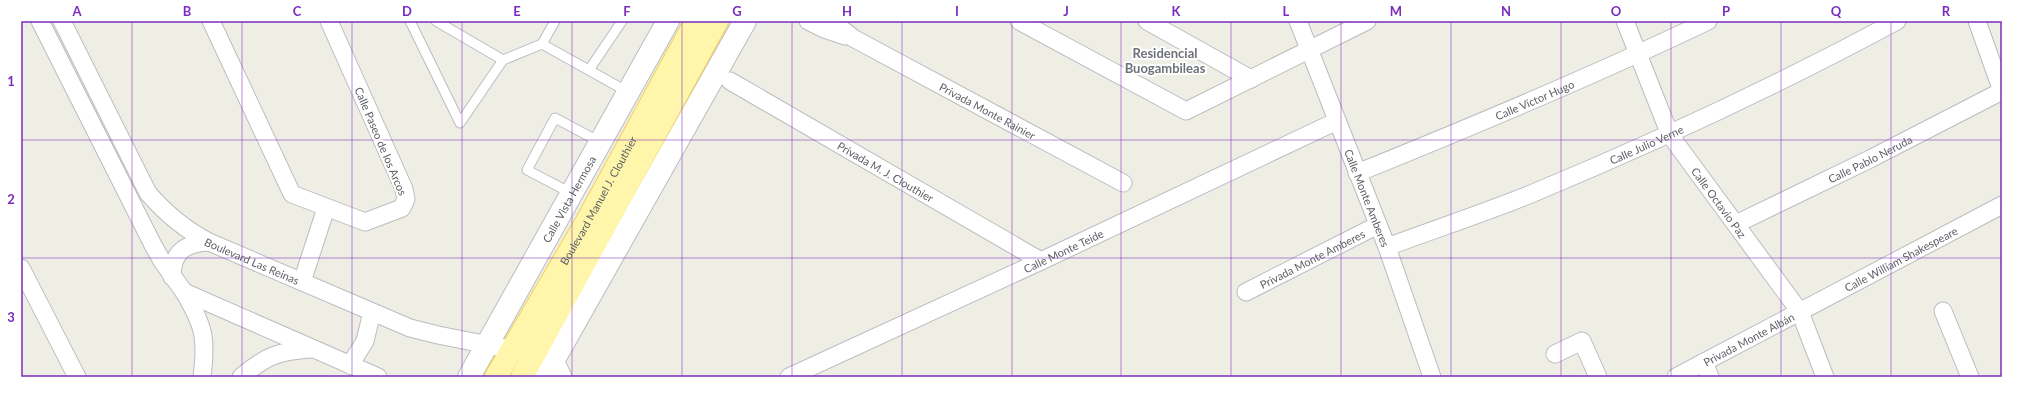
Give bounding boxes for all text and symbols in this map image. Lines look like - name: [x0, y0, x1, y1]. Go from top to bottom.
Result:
- text: A: [71, 3, 82, 19]
- text: B: [183, 3, 192, 19]
- text: C: [293, 3, 302, 19]
- text: D: [402, 3, 412, 19]
- text: E: [513, 3, 521, 19]
- text: F: [623, 3, 631, 19]
- text: G: [732, 3, 742, 19]
- text: H: [842, 3, 852, 19]
- text: I: [955, 3, 959, 19]
- text: J: [1063, 3, 1069, 19]
- text: K: [1172, 3, 1182, 19]
- text: L: [1283, 3, 1290, 19]
- text: M: [1390, 3, 1402, 19]
- text: N: [1501, 3, 1511, 19]
- text: O: [1611, 3, 1622, 19]
- text: P: [1722, 3, 1730, 19]
- text: Q: [1831, 3, 1842, 19]
- text: R: [1942, 3, 1951, 19]
- district label: Residencial Buogambileas: [1125, 45, 1206, 76]
- text: 1: [7, 73, 15, 89]
- street label: Calle Víctor Hugo: [1493, 77, 1576, 122]
- street label: Privada Monte Rainier: [938, 79, 1038, 141]
- street label: Calle Paseo de los Arcos: [352, 85, 410, 197]
- street label: Calle Julio Verne: [1607, 122, 1685, 166]
- street label: Calle Pablo Neruda: [1826, 132, 1914, 185]
- street label: Boulevard Manuel J. Clouthier: [557, 134, 639, 267]
- street label: Privada M. J. Clouthier: [835, 138, 936, 204]
- street label: Calle Monte Amberes: [1343, 147, 1393, 249]
- street label: Calle Vista Hermosa: [539, 153, 598, 244]
- street label: Calle Octavio Paz: [1689, 164, 1750, 240]
- text: 2: [7, 191, 15, 207]
- street label: Calle William Shakespeare: [1842, 223, 1960, 294]
- street label: Calle Monte Teide: [1021, 226, 1105, 275]
- street label: Privada Monte Amberes: [1257, 226, 1367, 291]
- street label: Boulevard Las Reinas: [203, 234, 302, 287]
- text: 3: [7, 309, 15, 325]
- street label: Privada Monte Albán: [1701, 309, 1796, 368]

